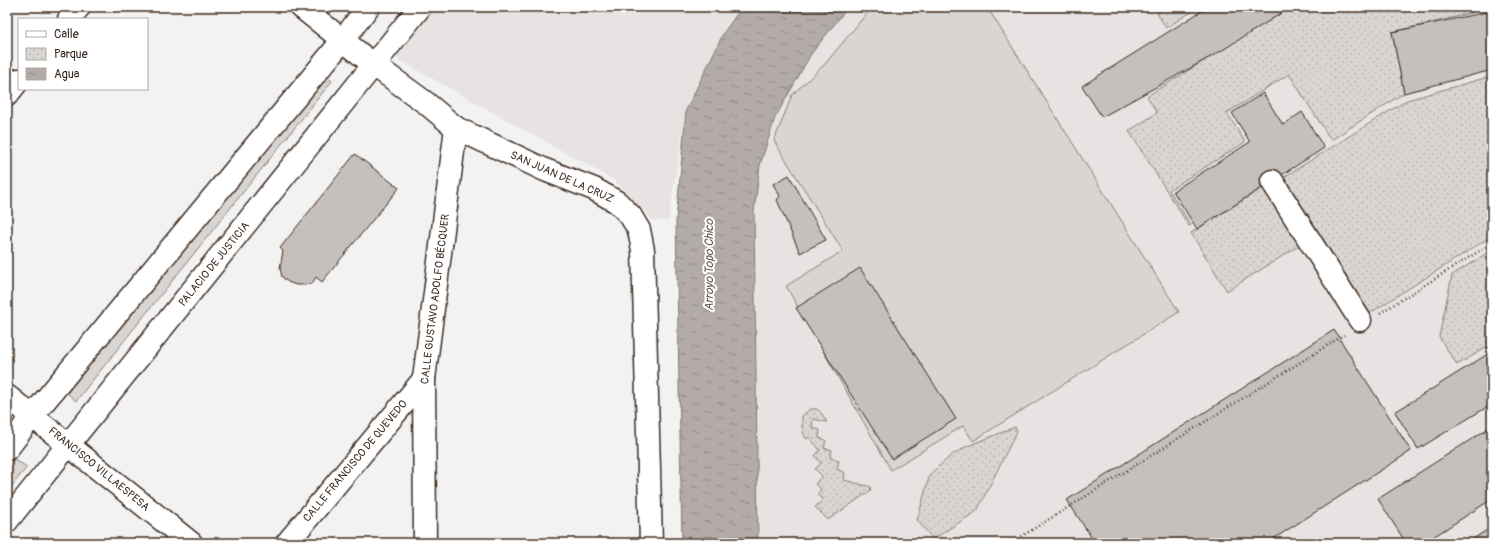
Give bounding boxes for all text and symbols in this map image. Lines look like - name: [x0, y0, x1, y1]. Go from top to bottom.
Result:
- legend: [18, 18, 148, 90]
- text: Calle: [54, 27, 79, 42]
- text: Parque: [54, 47, 88, 62]
- text: Agua: [54, 67, 80, 82]
- street label: SAN JUAN DE LA CRUZ: [508, 148, 616, 206]
- street label: CALLE GUSTAVO ADOLFO BÉCQUER: [418, 213, 452, 385]
- water label: Arroyo Topo Chico: [702, 217, 717, 311]
- street label: PALACIO DE JUSTICIA: [176, 219, 252, 309]
- street label: CALLE FRANCISCO DE QUEVEDO: [300, 397, 410, 525]
- street label: FRANCISCO VILLAESPESA: [46, 424, 152, 514]

